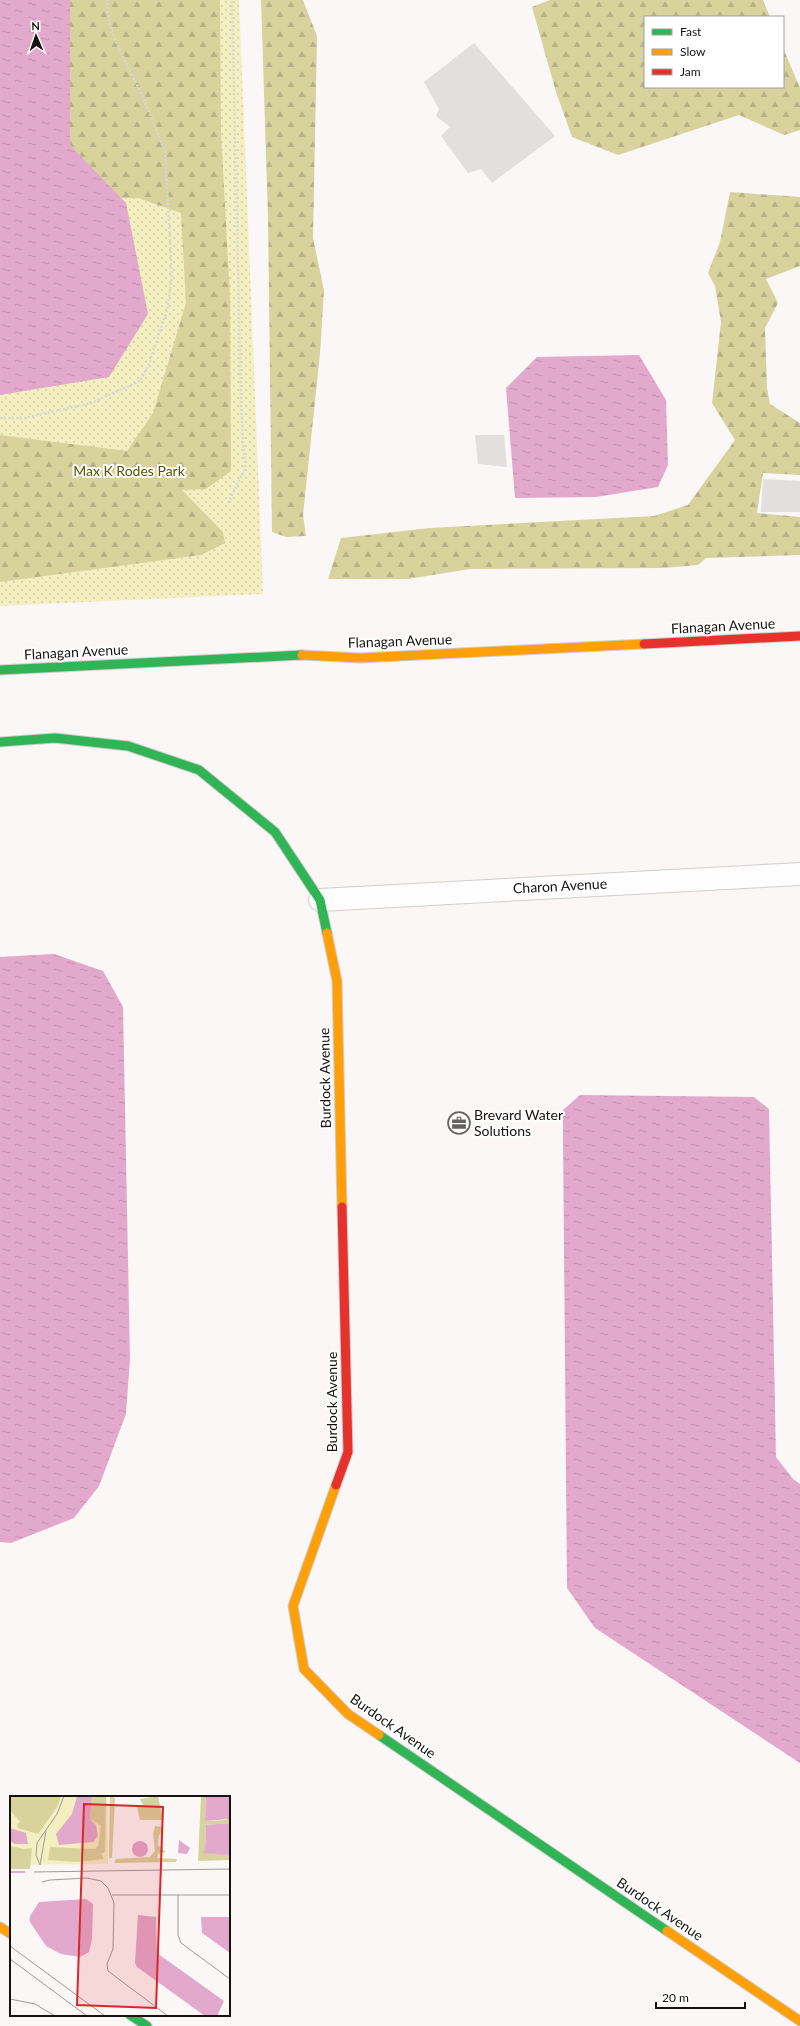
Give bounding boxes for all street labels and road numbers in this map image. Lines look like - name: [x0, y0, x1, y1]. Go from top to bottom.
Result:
- street label: Flanagan Avenue: [670, 614, 776, 637]
- street label: Flanagan Avenue: [348, 630, 452, 651]
- street label: Flanagan Avenue: [23, 640, 129, 663]
- street label: Charon Avenue: [513, 875, 607, 896]
- street label: Burdock Avenue: [315, 1028, 334, 1128]
- street label: Burdock Avenue: [323, 1352, 340, 1452]
- street label: Burdock Avenue: [347, 1690, 439, 1761]
- street label: Burdock Avenue: [614, 1873, 707, 1944]

